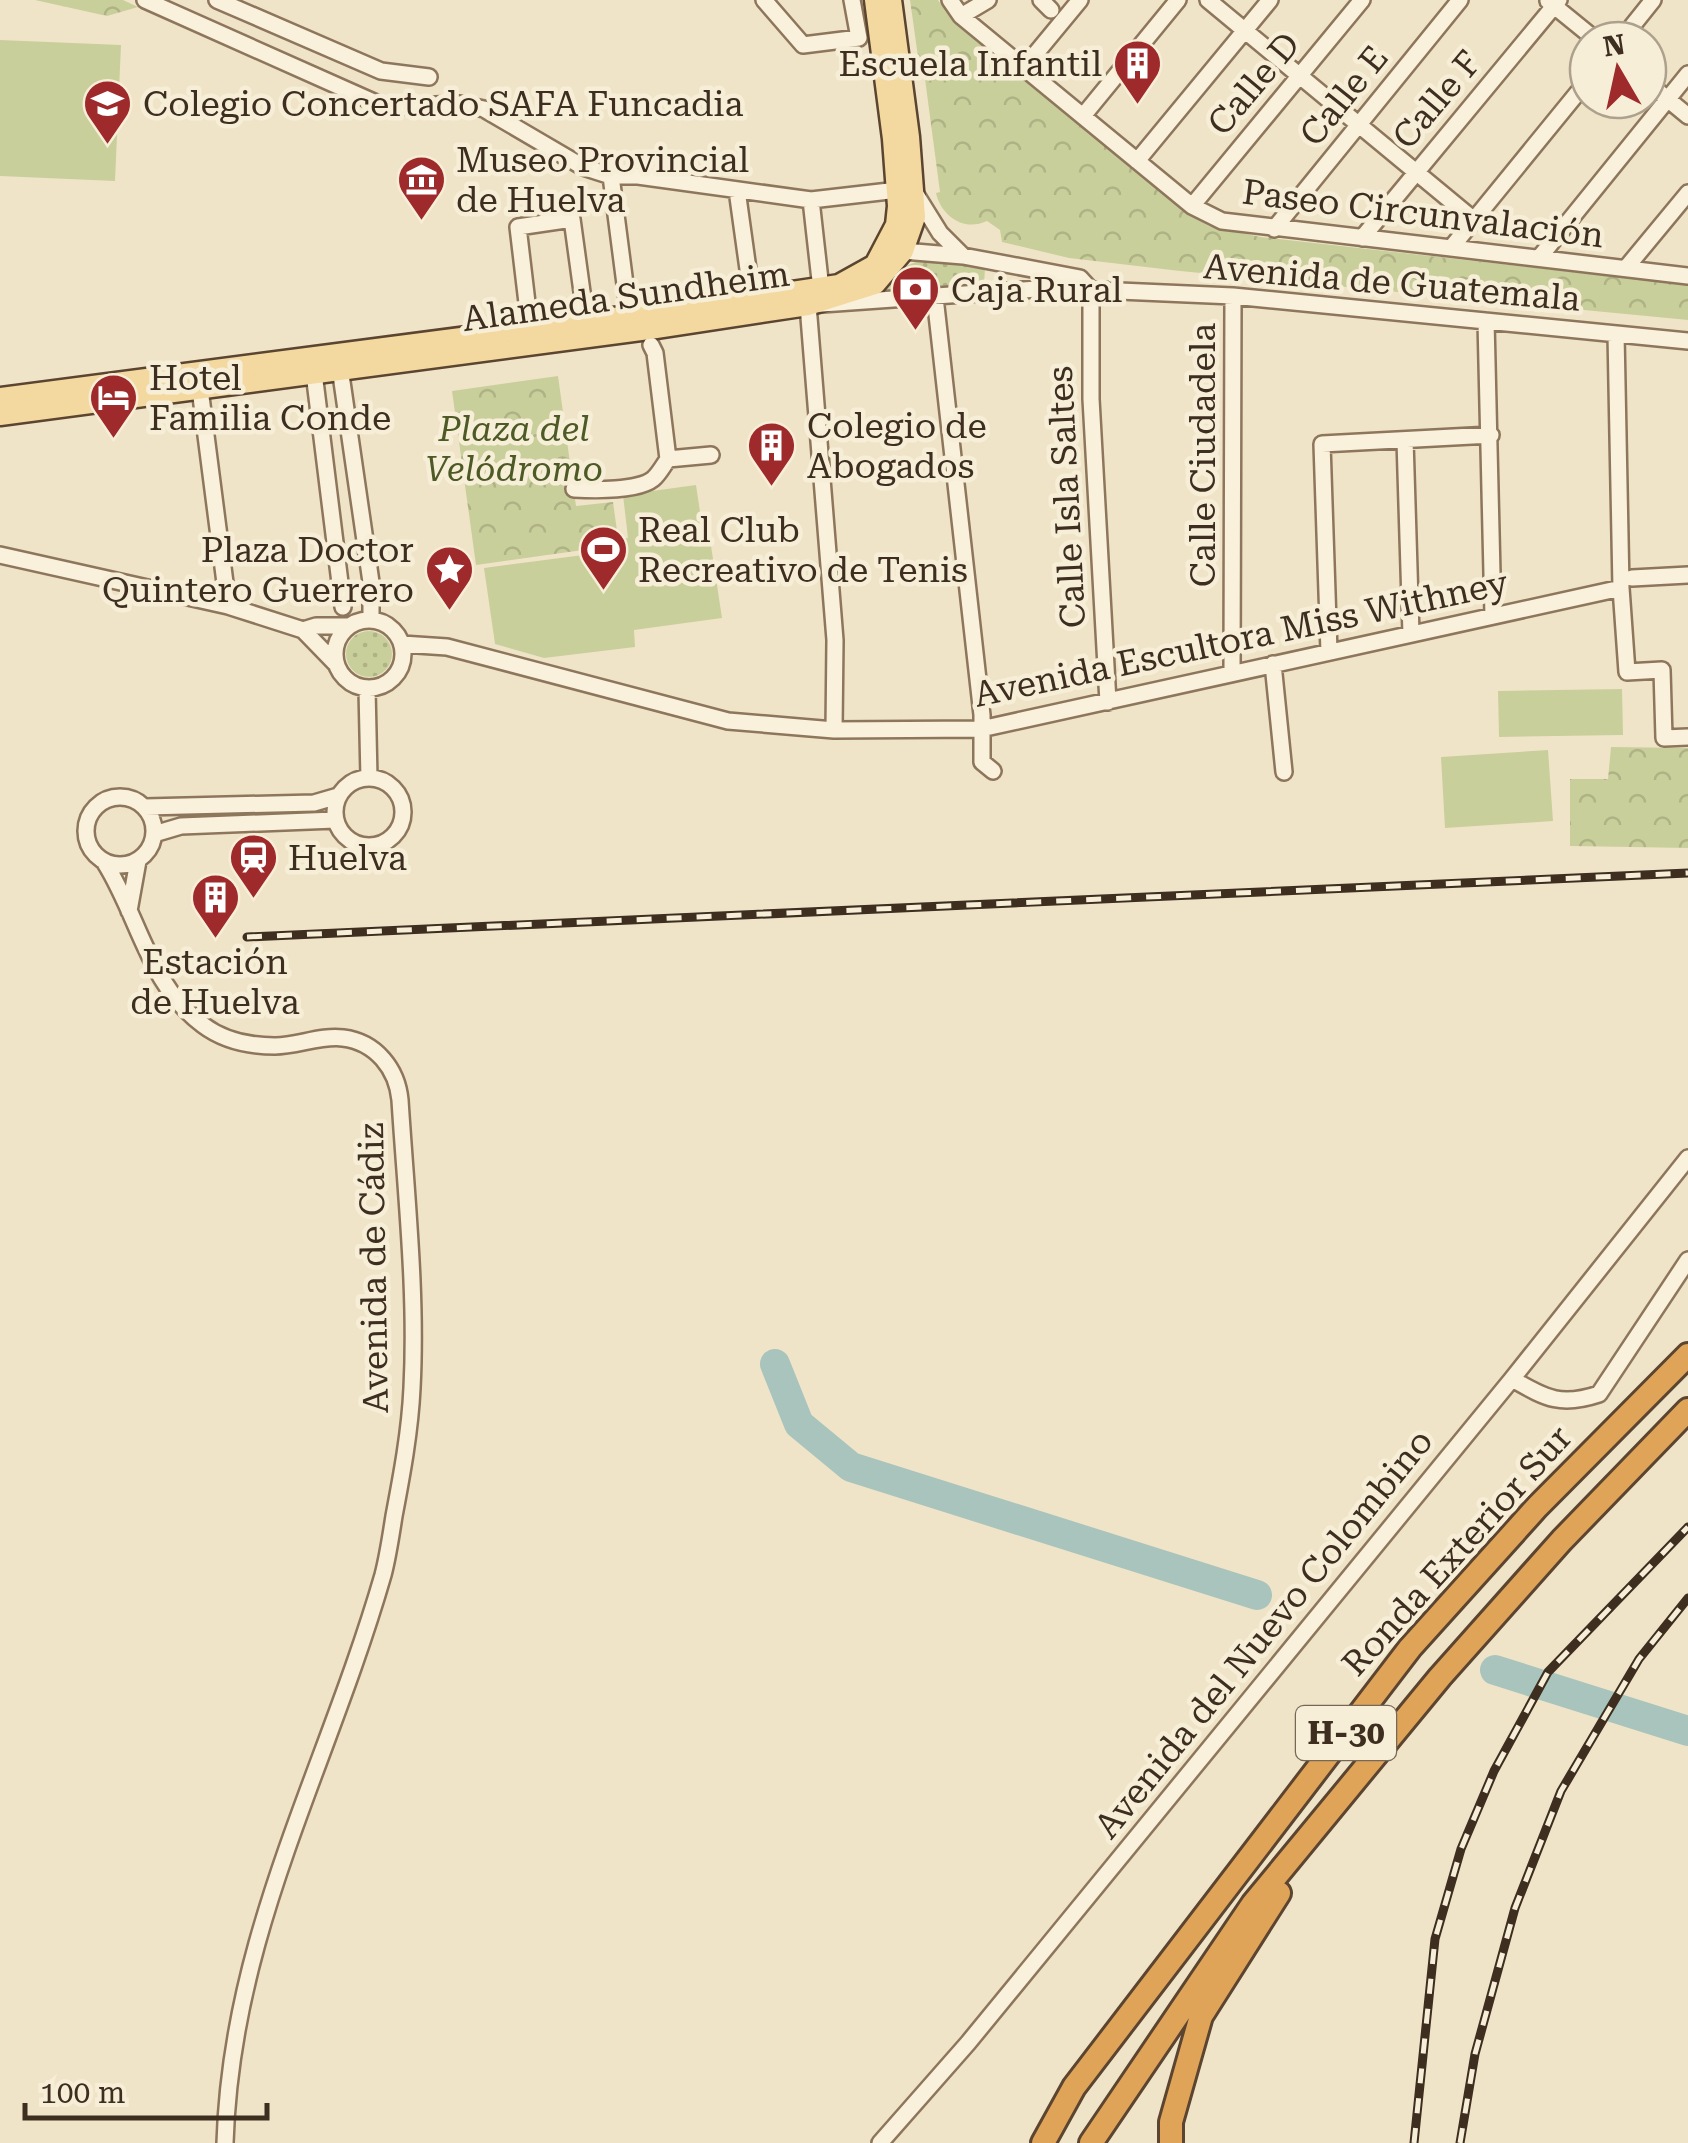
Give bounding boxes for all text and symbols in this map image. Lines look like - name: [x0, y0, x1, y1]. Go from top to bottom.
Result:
- north arrow: [1568, 20, 1668, 120]
- street label: Calle D: [1199, 25, 1309, 143]
- text: N: [1601, 28, 1627, 64]
- building icon: Escuela Infantil: [1111, 38, 1163, 106]
- street label: Calle E: [1292, 38, 1396, 154]
- street label: Calle F: [1384, 43, 1490, 157]
- place label: Escuela Infantil: [838, 44, 1102, 85]
- school or university icon: Colegio Concertado SAFA Funcadia: [82, 78, 134, 146]
- place label: Colegio Concertado SAFA Funcadia: [143, 84, 744, 125]
- place label: Museo Provincial de Huelva: [456, 140, 749, 221]
- museum icon: Museo Provincial de Huelva: [395, 154, 447, 222]
- street label: Paseo Circunvalación: [1240, 171, 1606, 257]
- street label: Avenida de Guatemala: [1202, 246, 1582, 320]
- street label: Alameda Sundheim: [460, 254, 792, 340]
- bank icon: Caja Rural: [890, 264, 942, 332]
- place label: Caja Rural: [951, 270, 1123, 311]
- street label: Calle Ciudadela: [1183, 323, 1224, 587]
- place label: Hotel Familia Conde: [149, 358, 391, 439]
- street label: Calle Isla Saltes: [1040, 365, 1094, 629]
- hotel icon: Hotel Familia Conde: [88, 372, 140, 440]
- place label: Colegio de Abogados: [807, 406, 987, 487]
- park label: Plaza del Velódromo: [425, 409, 603, 490]
- building icon: Colegio de Abogados: [746, 420, 798, 488]
- place label: Real Club Recreativo de Tenis: [638, 510, 968, 591]
- sports icon: Real Club Recreativo de Tenis: [577, 524, 629, 592]
- place label: Plaza Doctor Quintero Guerrero: [102, 530, 414, 611]
- place icon: Plaza Doctor Quintero Guerrero: [423, 544, 475, 612]
- street label: Avenida Escultora Miss Withney: [970, 562, 1512, 716]
- station icon: Huelva: [227, 832, 279, 900]
- place label: Huelva: [288, 838, 407, 879]
- building icon: Estación de Huelva: [189, 872, 241, 940]
- place label: Estación de Huelva: [130, 942, 300, 1023]
- street label: Avenida de Cádiz: [351, 1122, 397, 1414]
- street label: Ronda Exterior Sur: [1334, 1418, 1580, 1684]
- street label: Avenida del Nuevo Colombino: [1086, 1421, 1442, 1847]
- road number: H-30: [1296, 1706, 1396, 1760]
- scale bar: [25, 2058, 268, 2120]
- text: 100 m: [40, 2075, 125, 2110]

